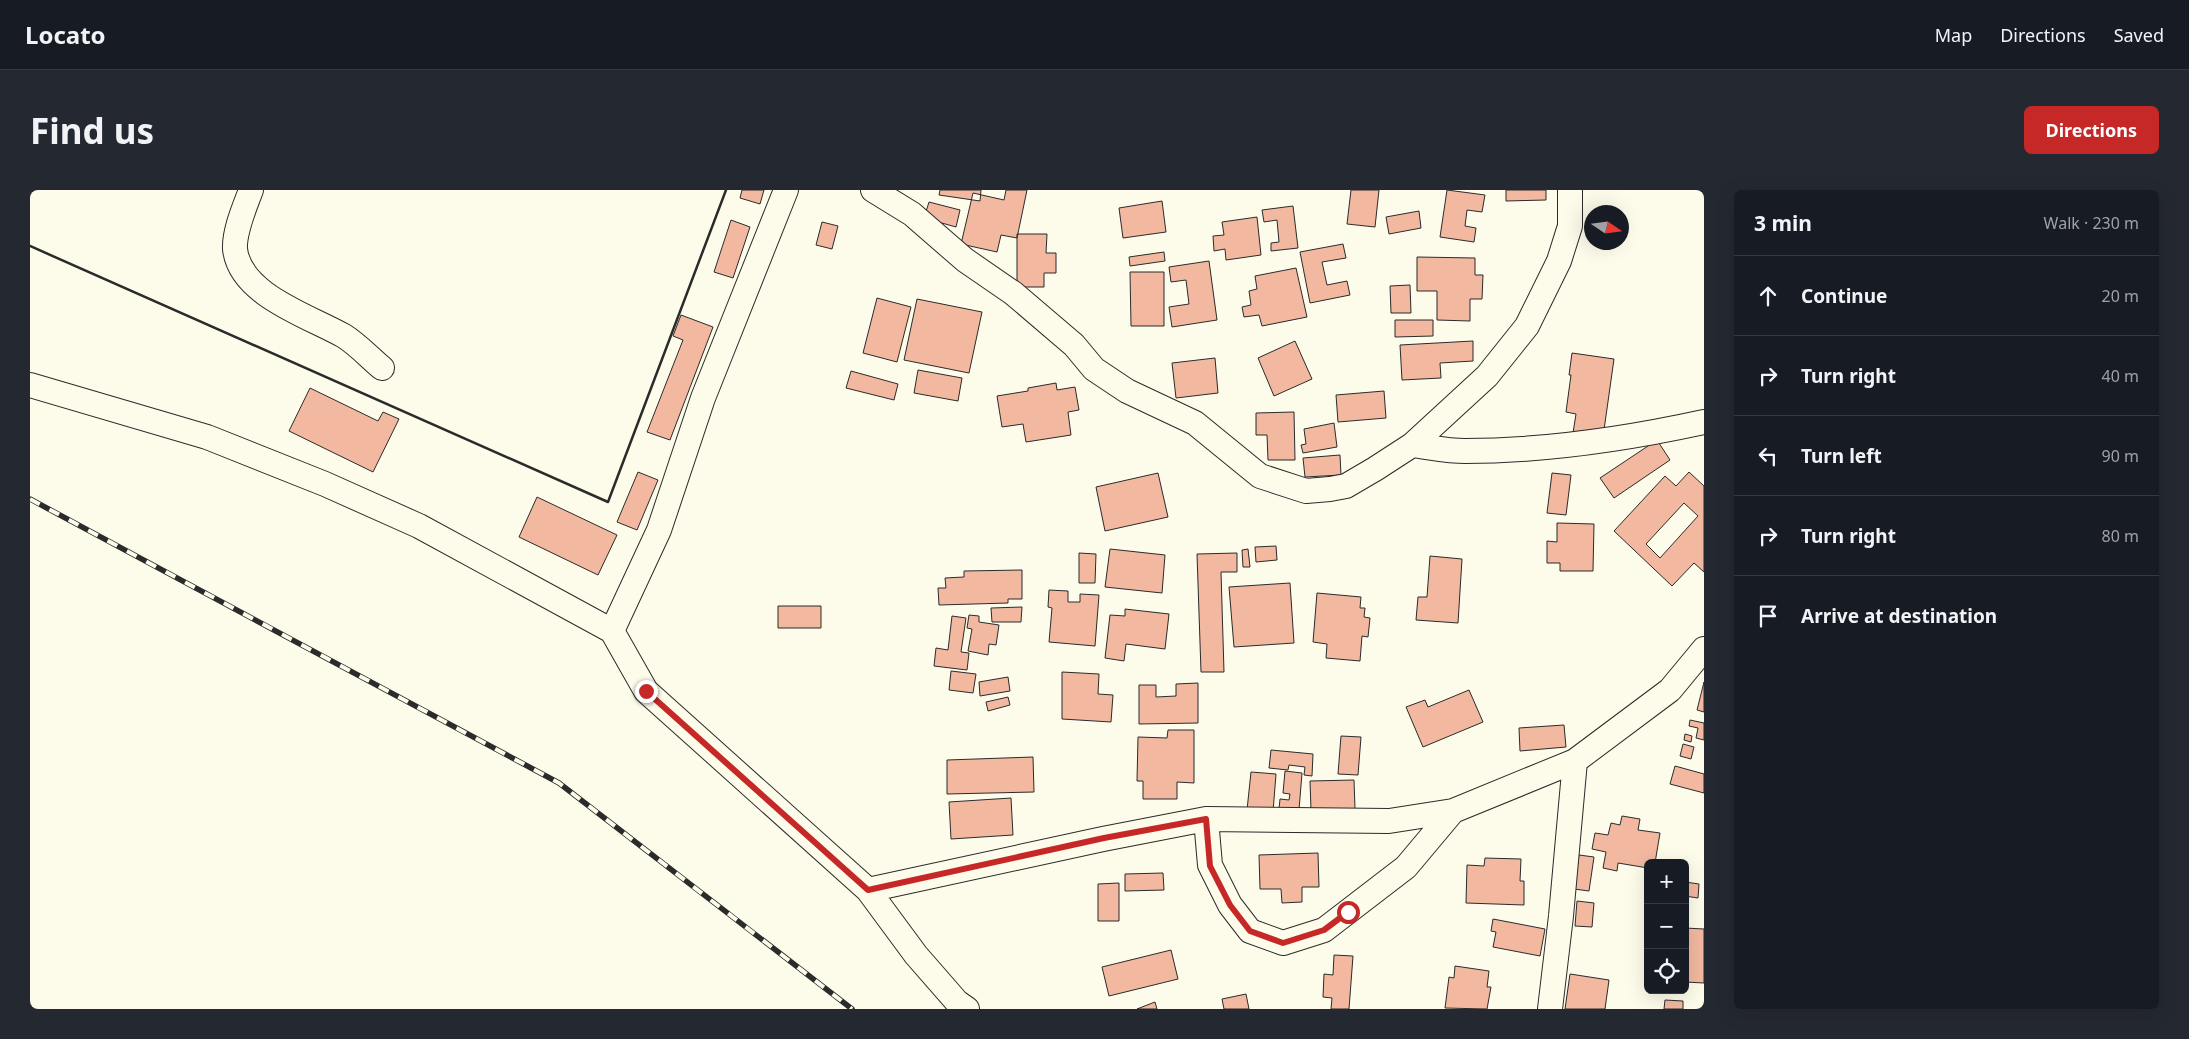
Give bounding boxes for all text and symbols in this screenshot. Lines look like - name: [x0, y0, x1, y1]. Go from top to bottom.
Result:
- text: Locato: [25, 18, 106, 51]
- text: Map: [1935, 23, 1972, 47]
- text: Directions: [2000, 23, 2086, 47]
- text: Saved: [2114, 23, 2164, 47]
- button: Directions: [2024, 106, 2159, 154]
- text: Find us: [30, 107, 154, 154]
- north arrow: [1584, 205, 1629, 250]
- text: 3 min: [1754, 209, 1812, 237]
- text: Walk · 230 m: [2044, 212, 2139, 234]
- icon: ahead: [1754, 282, 1782, 310]
- text: Continue: [1801, 283, 1887, 309]
- text: 20 m: [2102, 285, 2139, 307]
- icon: right: [1754, 362, 1782, 390]
- text: Turn right: [1801, 363, 1896, 389]
- text: 40 m: [2102, 365, 2139, 387]
- icon: left: [1754, 442, 1782, 470]
- text: Turn left: [1801, 443, 1882, 469]
- text: 90 m: [2102, 445, 2139, 467]
- icon: right: [1754, 522, 1782, 550]
- text: Turn right: [1801, 523, 1896, 549]
- text: 80 m: [2102, 525, 2139, 547]
- icon: arrive: [1754, 602, 1782, 630]
- text: Arrive at destination: [1801, 603, 1997, 629]
- route end: [635, 680, 658, 703]
- map controls: [1644, 859, 1689, 994]
- button: +: [1644, 859, 1689, 904]
- route start: [1337, 901, 1360, 924]
- button: −: [1644, 904, 1689, 949]
- button: locate: [1644, 949, 1689, 994]

